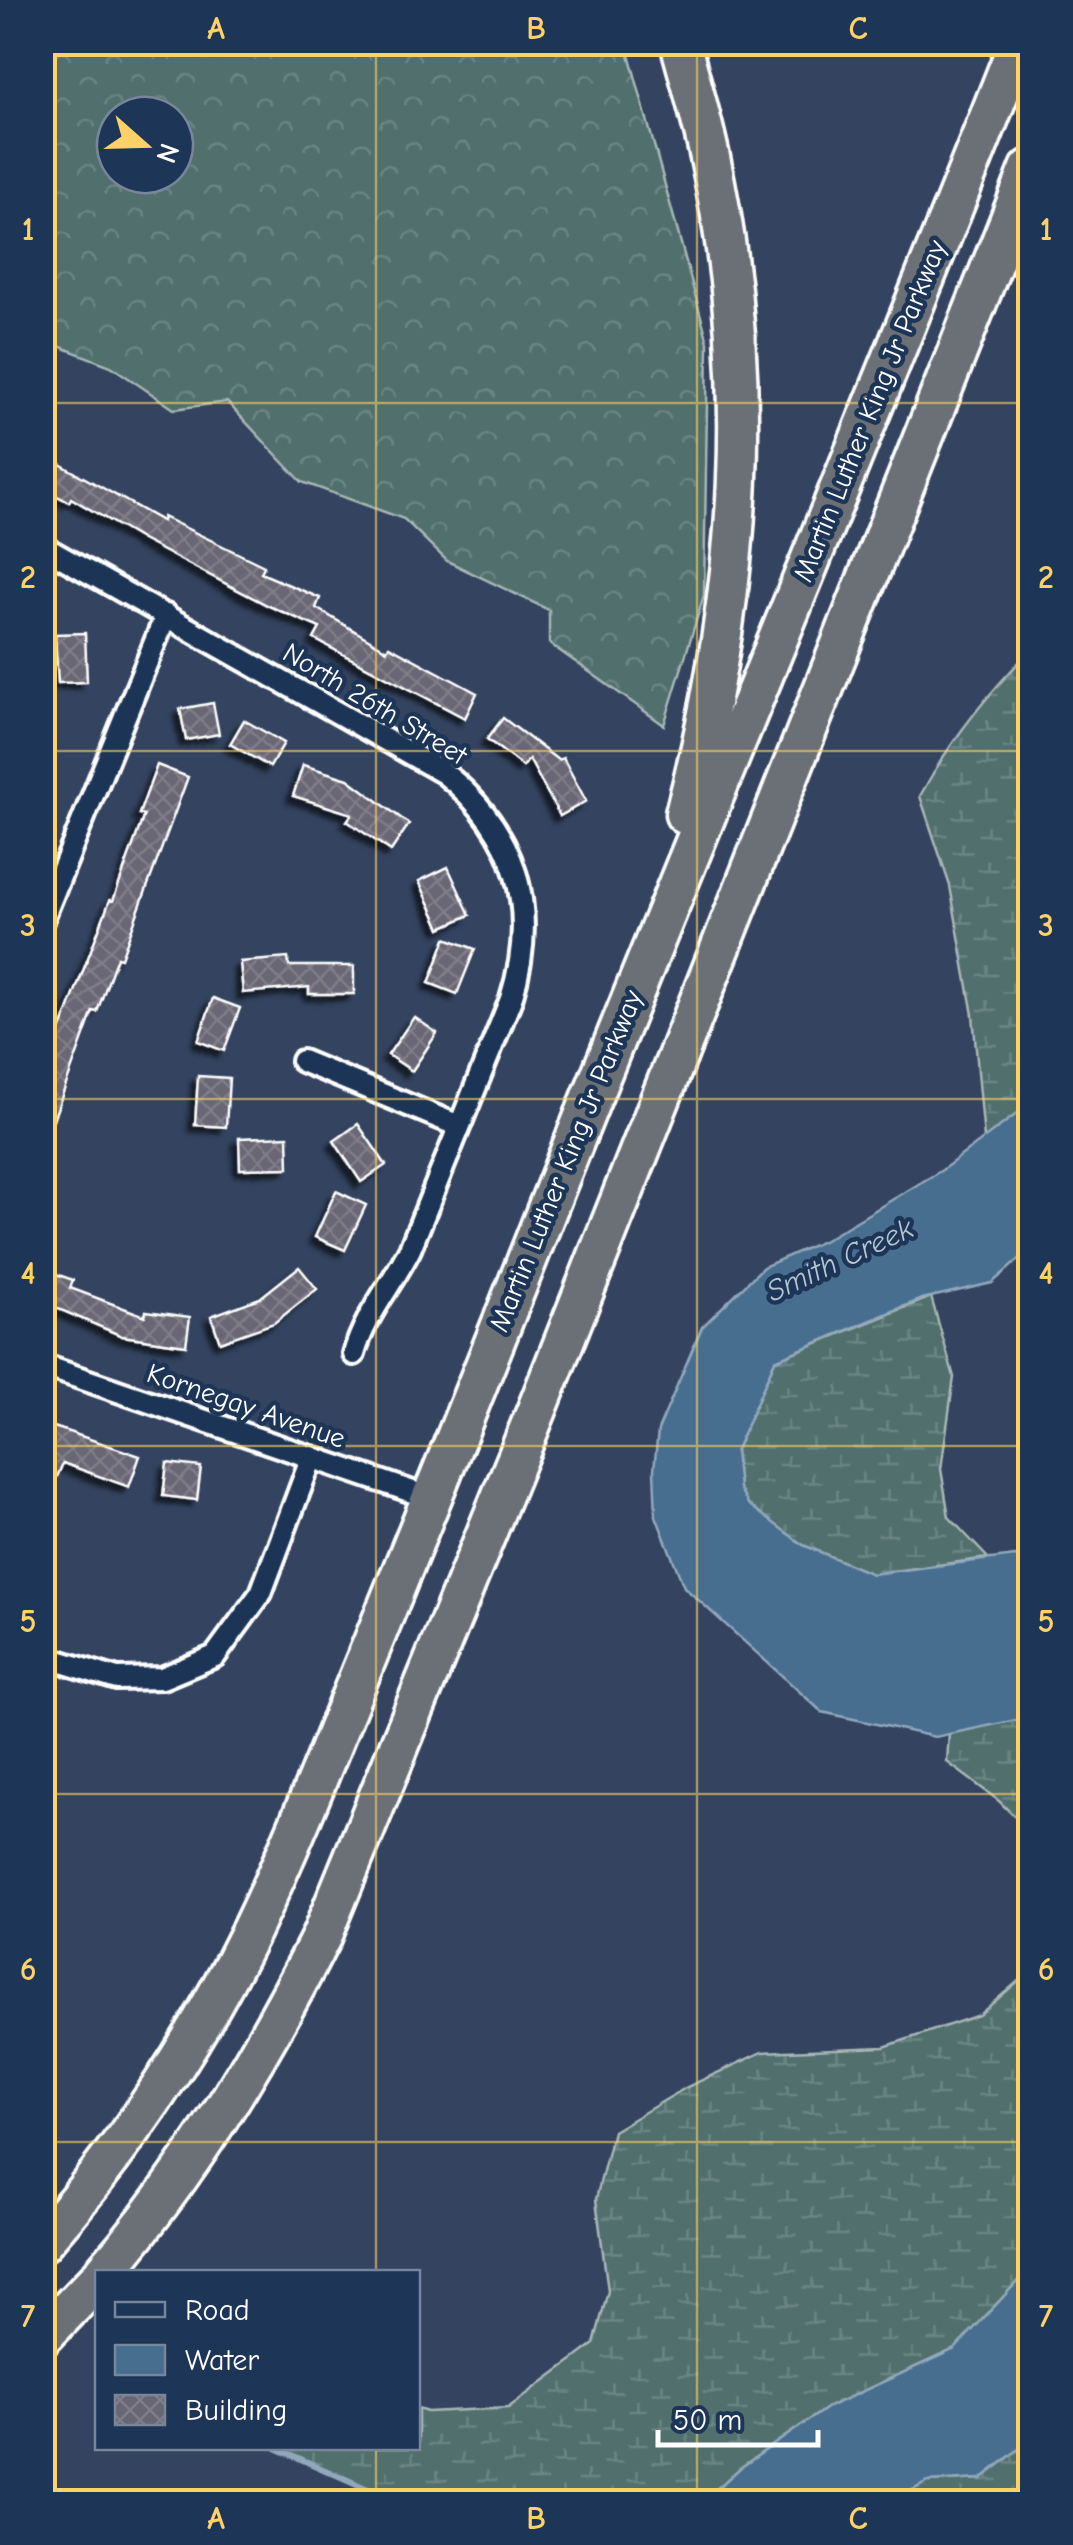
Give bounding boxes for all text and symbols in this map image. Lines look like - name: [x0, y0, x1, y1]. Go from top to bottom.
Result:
- text: A: [207, 10, 225, 47]
- text: B: [526, 10, 546, 47]
- text: C: [848, 10, 868, 47]
- north arrow: [95, 95, 195, 195]
- text: N: [149, 139, 186, 167]
- text: 1: [22, 211, 34, 248]
- text: 1: [1040, 211, 1052, 248]
- street label: Martin Luther King Jr Parkway: [787, 235, 953, 586]
- text: 2: [20, 559, 36, 596]
- text: 2: [1038, 559, 1054, 596]
- street label: North 26th Street: [277, 636, 474, 772]
- text: 3: [20, 907, 36, 944]
- text: 3: [1038, 907, 1054, 944]
- street label: Martin Luther King Jr Parkway: [483, 985, 649, 1336]
- water label: Smith Creek: [761, 1211, 919, 1309]
- text: 4: [20, 1255, 36, 1292]
- text: 4: [1038, 1255, 1054, 1292]
- street label: Kornegay Avenue: [143, 1357, 349, 1455]
- text: 5: [20, 1603, 37, 1640]
- text: 5: [1038, 1603, 1055, 1640]
- text: 6: [20, 1951, 36, 1988]
- text: 6: [1038, 1951, 1054, 1988]
- legend: [95, 2270, 420, 2450]
- text: Road: [185, 2293, 250, 2328]
- text: 7: [21, 2298, 36, 2335]
- text: 7: [1039, 2298, 1054, 2335]
- text: Water: [185, 2343, 259, 2378]
- scale bar: [658, 2385, 818, 2447]
- text: Building: [185, 2393, 288, 2428]
- text: 50 m: [673, 2403, 742, 2438]
- text: A: [207, 2500, 225, 2537]
- text: B: [526, 2500, 546, 2537]
- text: C: [848, 2500, 868, 2537]

